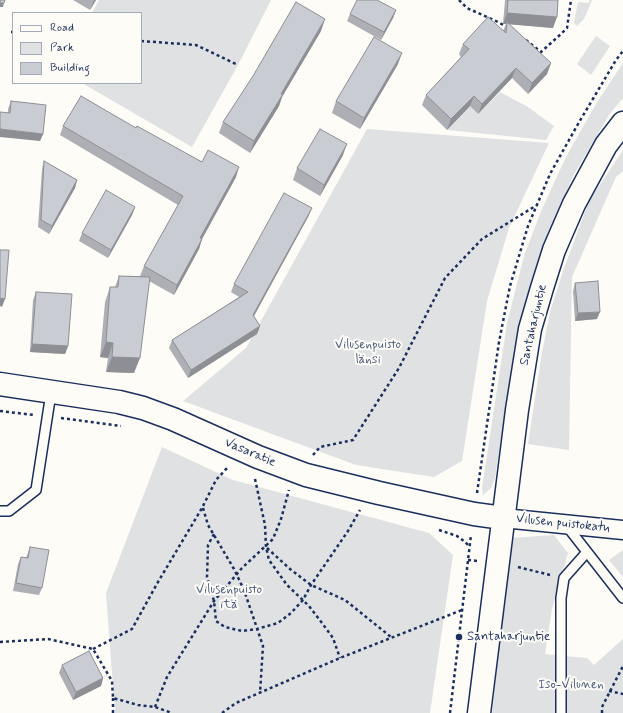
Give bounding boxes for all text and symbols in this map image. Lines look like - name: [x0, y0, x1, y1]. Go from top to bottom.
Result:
- legend: [12, 12, 142, 84]
- text: Road: [50, 20, 74, 36]
- text: Park: [50, 40, 74, 56]
- text: Building: [50, 60, 90, 76]
- street label: Santaharjuntie: [517, 283, 551, 367]
- park label: Vilusenpuisto länsi: [335, 337, 401, 368]
- street label: Vasaratie: [222, 435, 278, 471]
- street label: Vilusen puistokatu: [515, 511, 611, 537]
- park label: Vilusenpuisto itä: [196, 582, 262, 613]
- place label: Santaharjuntie: [467, 629, 550, 645]
- marker: Santaharjuntie: [454, 632, 464, 642]
- park label: Iso-Vilunen: [538, 677, 604, 693]

